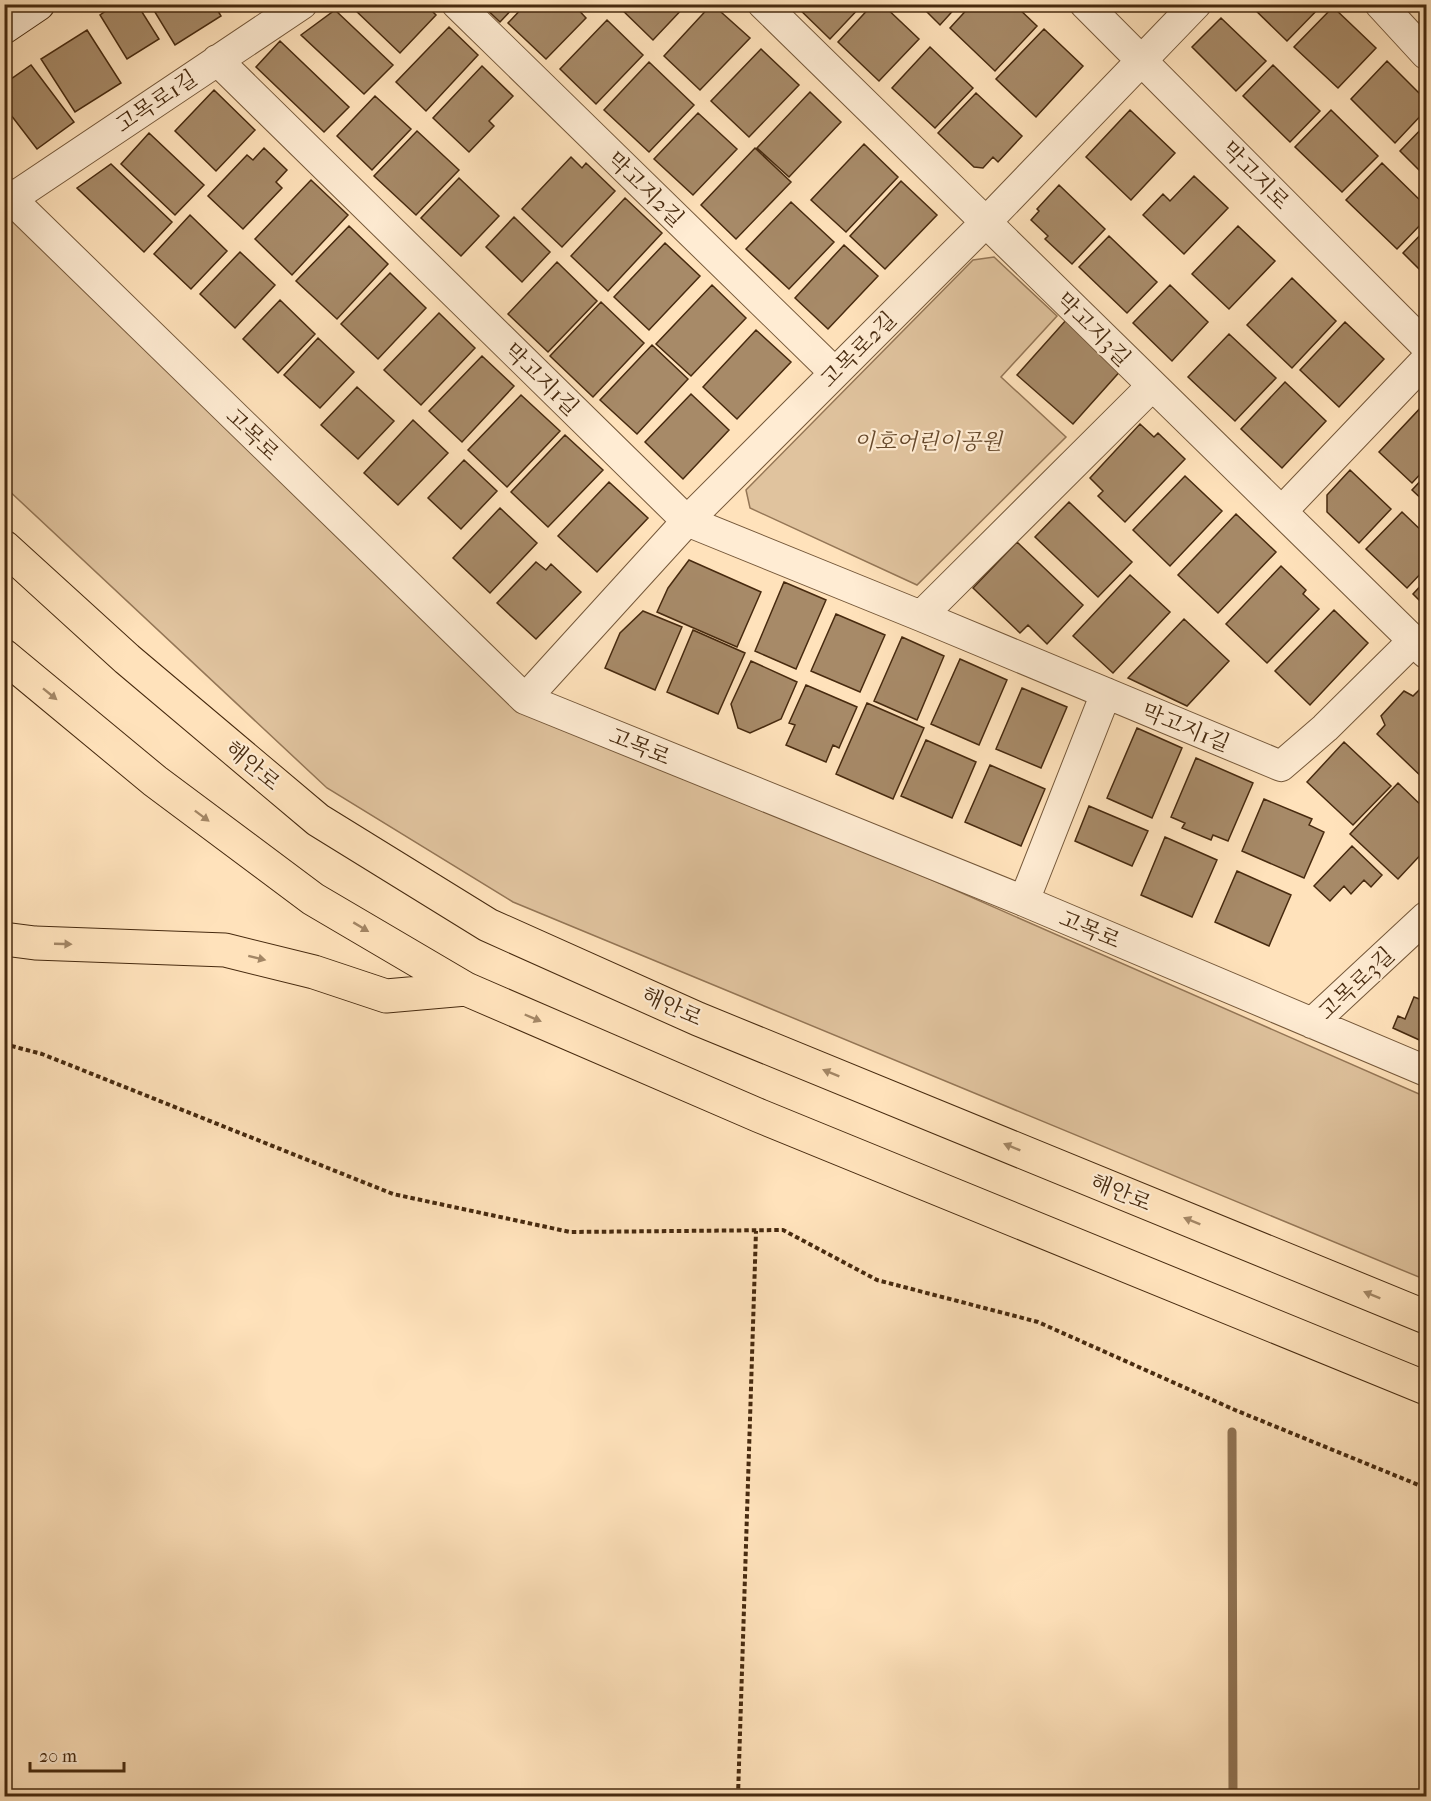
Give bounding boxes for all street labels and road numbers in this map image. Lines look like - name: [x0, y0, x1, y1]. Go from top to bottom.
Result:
- street label: 고목로1길: [111, 65, 202, 139]
- street label: 막고지로: [1216, 136, 1295, 215]
- street label: 막고지2길: [602, 147, 689, 233]
- street label: 막고지3길: [1051, 287, 1136, 372]
- street label: 고목로2길: [815, 306, 902, 393]
- street label: 막고지1길: [499, 338, 584, 421]
- street label: 고목로: [220, 403, 284, 466]
- street label: 막고지1길: [1138, 698, 1234, 757]
- street label: 고목로: [605, 723, 674, 771]
- street label: 해안로: [220, 735, 285, 796]
- street label: 고목로: [1055, 905, 1124, 954]
- street label: 고목로3길: [1313, 942, 1400, 1025]
- street label: 해안로: [637, 982, 706, 1032]
- street label: 해안로: [1086, 1169, 1155, 1217]

